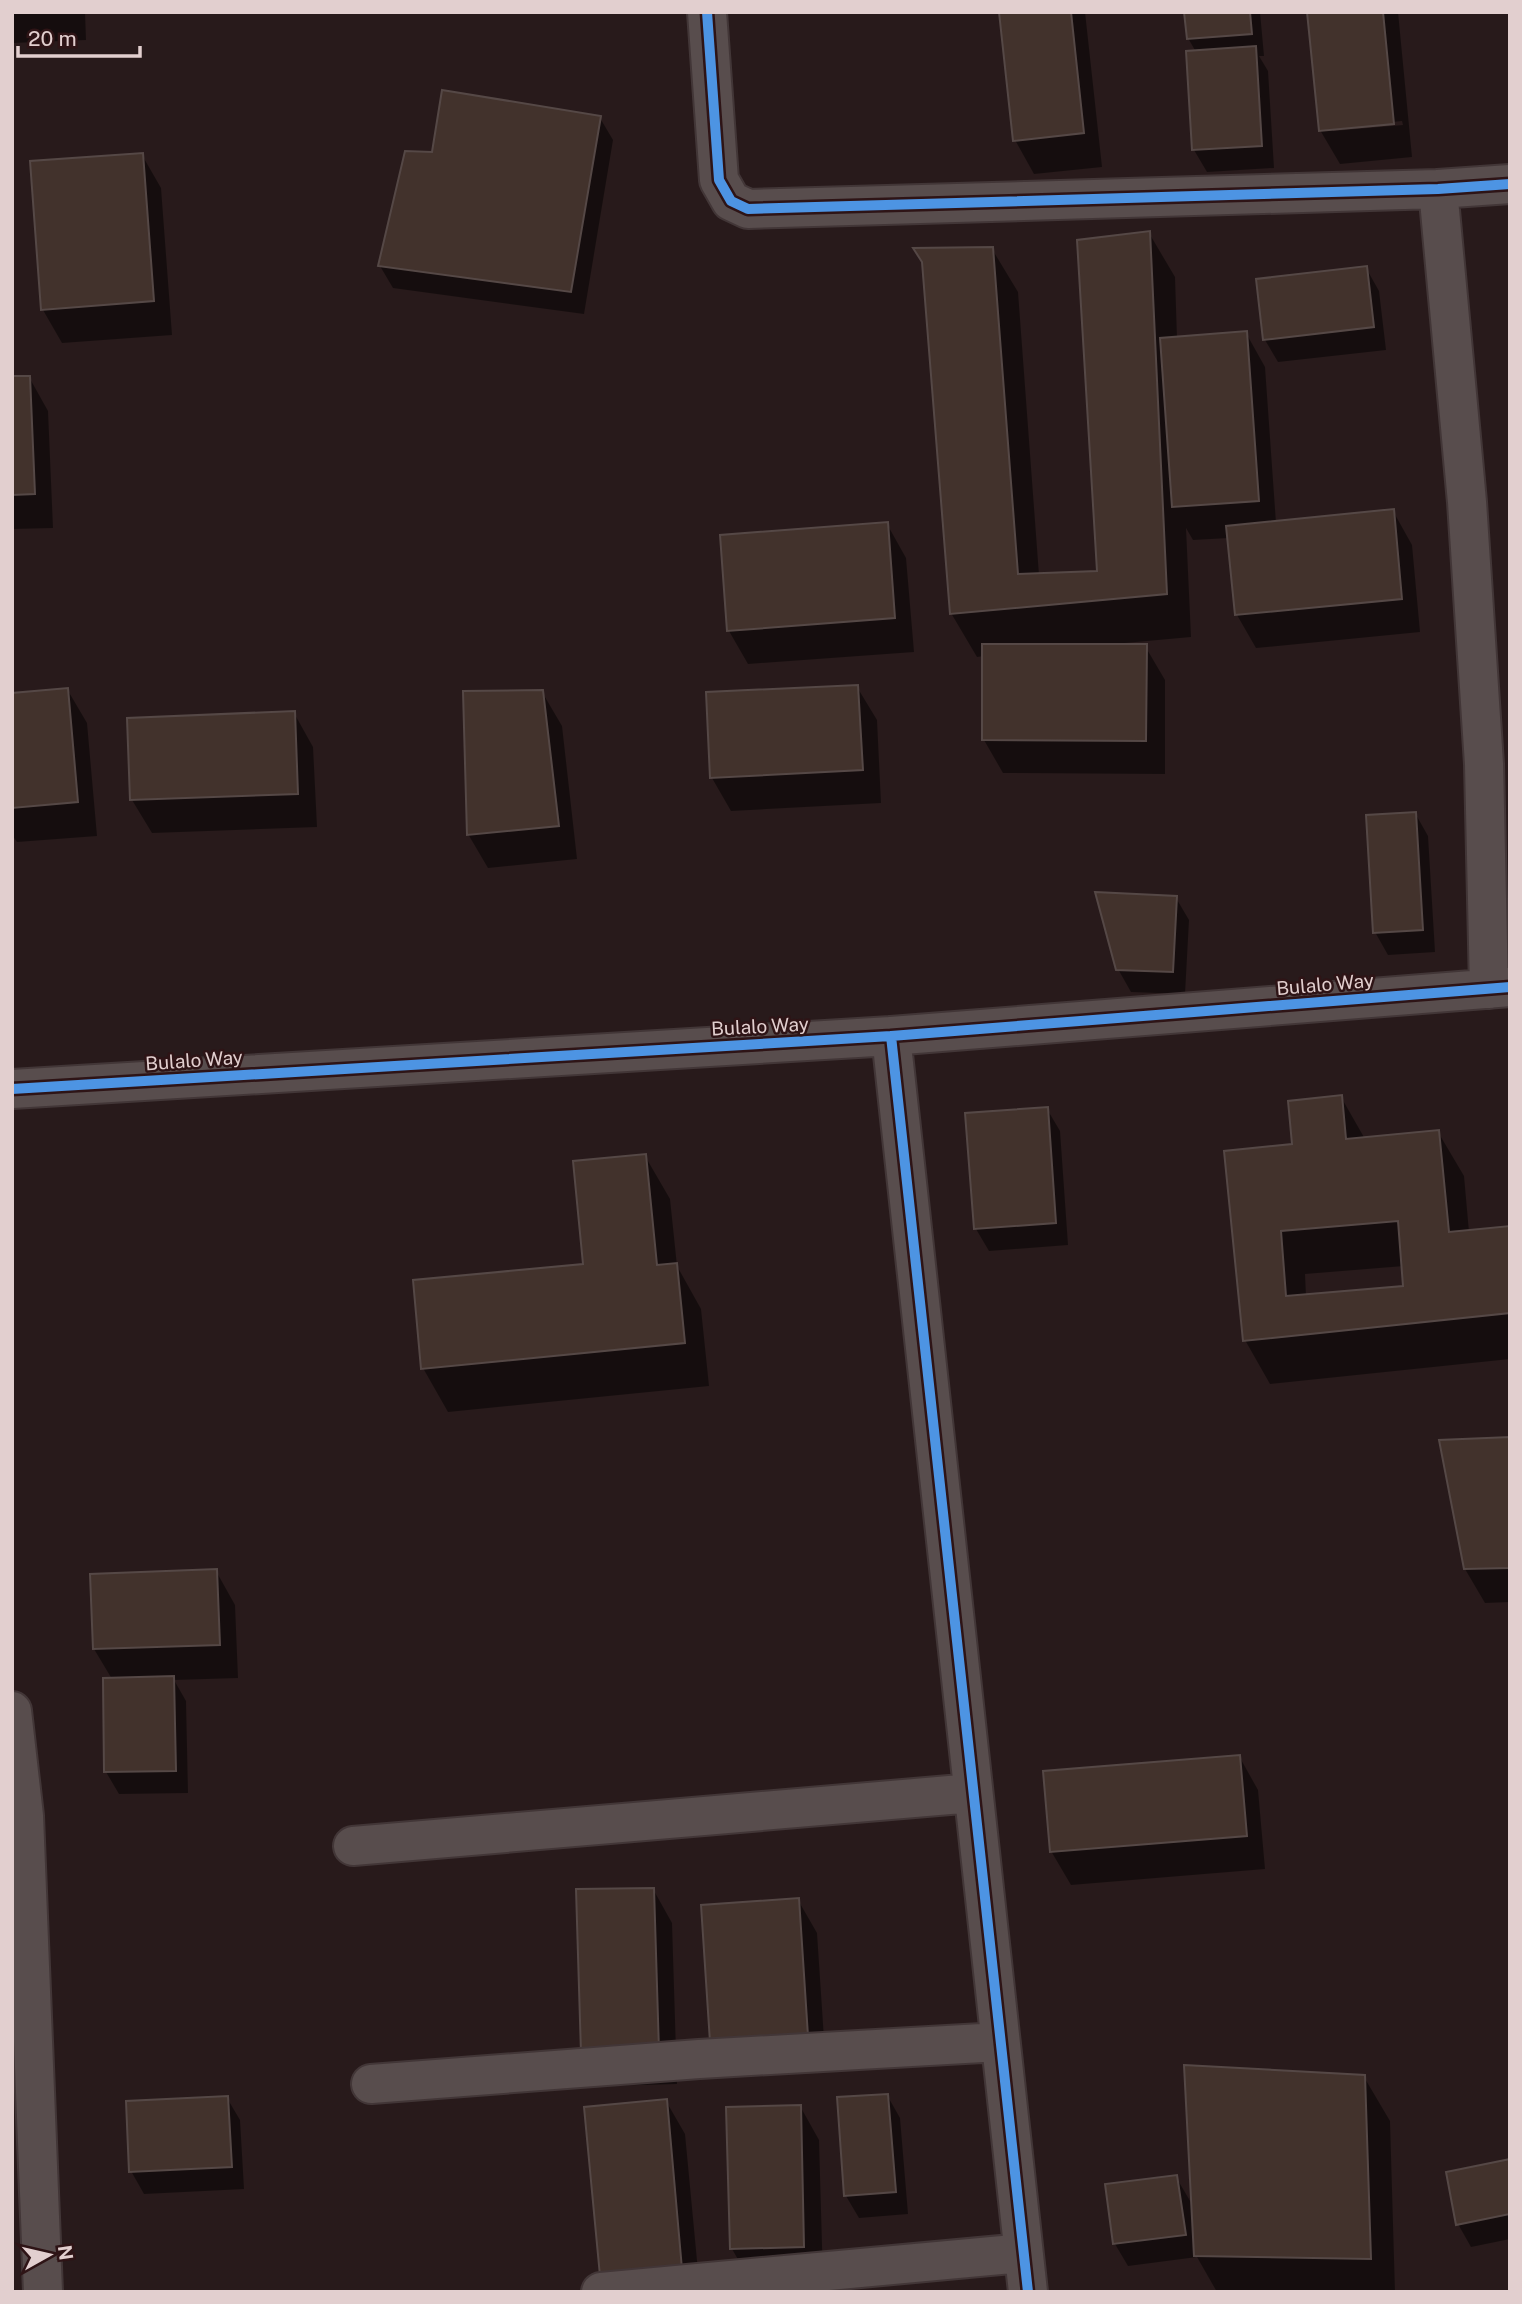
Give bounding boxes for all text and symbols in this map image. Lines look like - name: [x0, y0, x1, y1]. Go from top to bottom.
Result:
- scale bar: [18, 14, 140, 58]
- text: 20 m: [28, 26, 77, 51]
- street label: Bulalo Way: [1275, 969, 1375, 999]
- street label: Bulalo Way: [711, 1012, 809, 1040]
- street label: Bulalo Way: [144, 1046, 244, 1074]
- north arrow: [14, 2220, 84, 2290]
- text: N: [54, 2244, 78, 2262]

